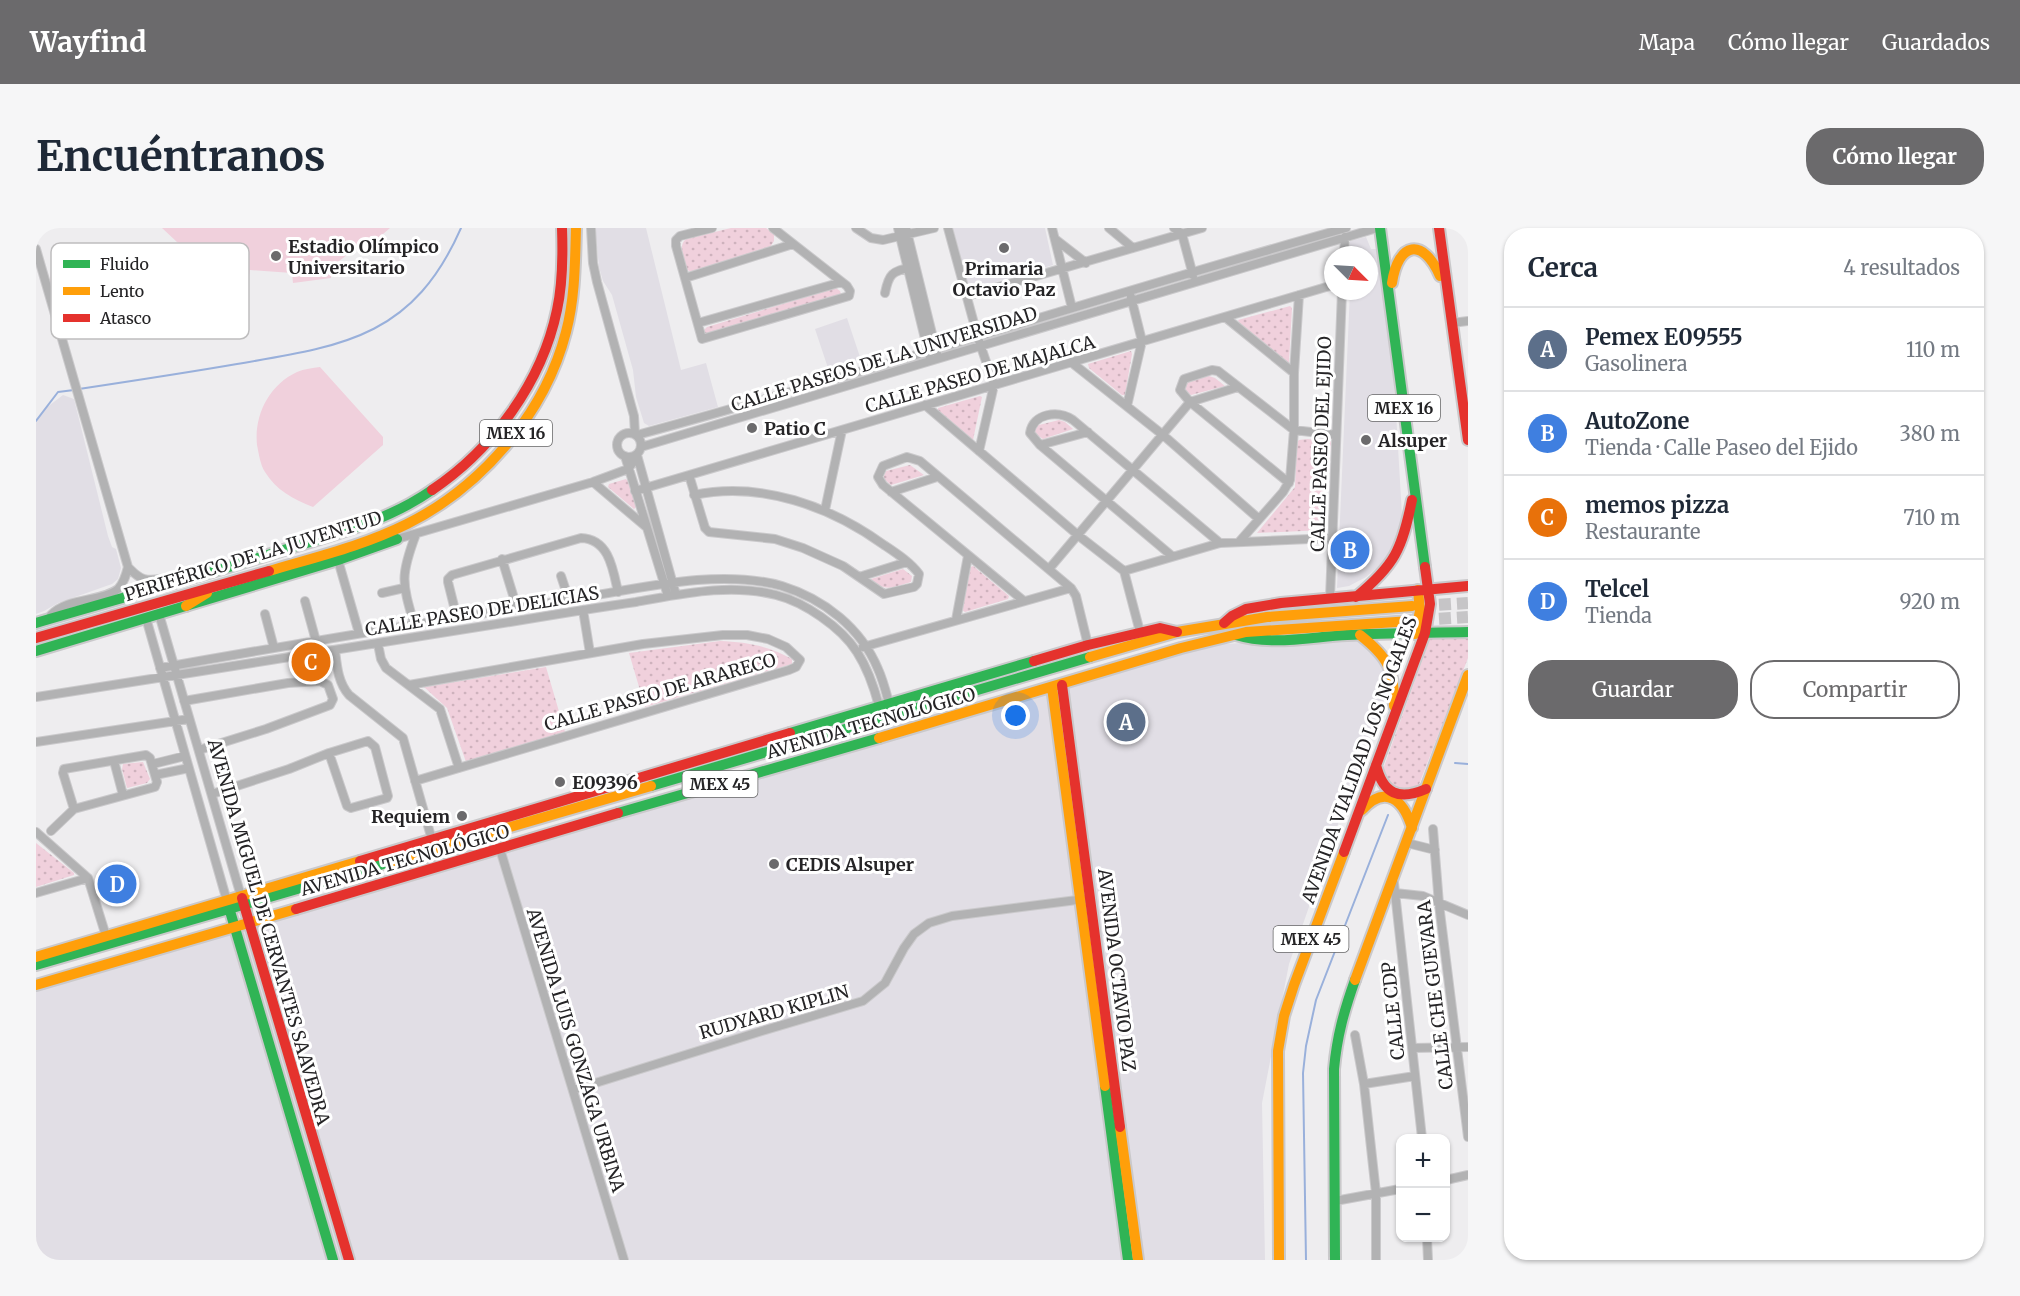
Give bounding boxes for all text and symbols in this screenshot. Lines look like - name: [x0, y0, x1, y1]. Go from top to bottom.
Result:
- text: Wayfind: [30, 24, 146, 60]
- text: Mapa: [1639, 29, 1695, 56]
- text: Cómo llegar: [1728, 29, 1849, 56]
- text: Guardados: [1882, 29, 1990, 56]
- button: Cómo llegar: [1806, 128, 1984, 185]
- text: Encuéntranos: [36, 130, 325, 182]
- place label: Estadio Olímpico Universitario: [288, 235, 439, 279]
- marker: Primaria Octavio Paz: [997, 241, 1011, 255]
- legend: [51, 243, 249, 339]
- north arrow: [1324, 246, 1378, 300]
- marker: Estadio Olímpico Universitario: [269, 249, 283, 263]
- text: Cerca: [1528, 251, 1598, 284]
- text: Fluido: [100, 254, 149, 274]
- text: 4 resultados: [1843, 255, 1960, 280]
- place label: Primaria Octavio Paz: [952, 257, 1056, 301]
- text: Lento: [100, 281, 144, 301]
- street label: CALLE PASEOS DE LA UNIVERSIDAD: [728, 301, 1040, 417]
- text: Atasco: [99, 308, 151, 328]
- text: Pemex E09555: [1585, 323, 1743, 351]
- street label: CALLE PASEO DE MAJALCA: [862, 330, 1098, 418]
- street label: CALLE PASEO DEL EJIDO: [1306, 336, 1336, 552]
- text: A: [1540, 337, 1555, 362]
- text: 110 m: [1906, 337, 1960, 362]
- text: Gasolinera: [1585, 351, 1687, 376]
- road number: MEX 16: [1368, 395, 1440, 421]
- text: AutoZone: [1585, 407, 1690, 435]
- place label: Patio C: [764, 417, 826, 440]
- road number: MEX 16: [480, 420, 552, 446]
- marker: Patio C: [745, 421, 759, 435]
- text: B: [1541, 421, 1554, 446]
- text: 380 m: [1899, 421, 1960, 446]
- place label: Alsuper: [1377, 429, 1447, 452]
- marker: Alsuper: [1359, 433, 1373, 447]
- text: Tienda · Calle Paseo del Ejido: [1585, 435, 1858, 460]
- text: memos pizza: [1585, 491, 1729, 519]
- text: C: [1541, 505, 1554, 530]
- text: 710 m: [1903, 505, 1960, 530]
- street label: PERIFÉRICO DE LA JUVENTUD: [122, 506, 384, 606]
- text: Restaurante: [1585, 519, 1700, 544]
- pin: B: [1330, 528, 1370, 572]
- text: Telcel: [1585, 575, 1649, 603]
- street label: CALLE PASEO DE DELICIAS: [363, 581, 601, 641]
- text: D: [1540, 589, 1555, 614]
- text: 920 m: [1900, 589, 1960, 614]
- text: Tienda: [1585, 603, 1652, 628]
- street label: AVENIDA VIALIDAD LOS NOGALES: [1296, 613, 1422, 908]
- pin: C: [292, 640, 330, 684]
- street label: CALLE PASEO DE ARARECO: [541, 648, 779, 736]
- button: Guardar: [1528, 660, 1738, 719]
- button: Compartir: [1750, 660, 1960, 719]
- street label: AVENIDA TECNOLÓGICO: [763, 682, 978, 764]
- pin: A: [1106, 700, 1146, 744]
- your location: [1001, 701, 1030, 730]
- street label: AVENIDA MIGUEL DE CERVANTES SAAVEDRA: [202, 735, 335, 1128]
- place label: E09396: [572, 771, 638, 794]
- road number: MEX 45: [682, 771, 758, 797]
- marker: E09396: [553, 775, 567, 789]
- place label: Requiem: [371, 805, 450, 828]
- marker: Requiem: [455, 809, 469, 823]
- street label: AVENIDA TECNOLÓGICO: [297, 819, 512, 901]
- place label: CEDIS Alsuper: [786, 853, 914, 876]
- marker: CEDIS Alsuper: [767, 857, 781, 871]
- pin: D: [98, 862, 136, 906]
- street label: AVENIDA OCTAVIO PAZ: [1093, 866, 1141, 1073]
- street label: CALLE CHE GUEVARA: [1412, 899, 1458, 1091]
- street label: AVENIDA LUIS GONZAGA URBINA: [521, 904, 630, 1195]
- road number: MEX 45: [1274, 926, 1348, 952]
- street label: CALLE CDP: [1376, 960, 1410, 1061]
- street label: RUDYARD KIPLIN: [696, 980, 852, 1044]
- map controls: [1396, 1134, 1450, 1242]
- button: +: [1396, 1134, 1450, 1188]
- button: −: [1396, 1188, 1450, 1242]

